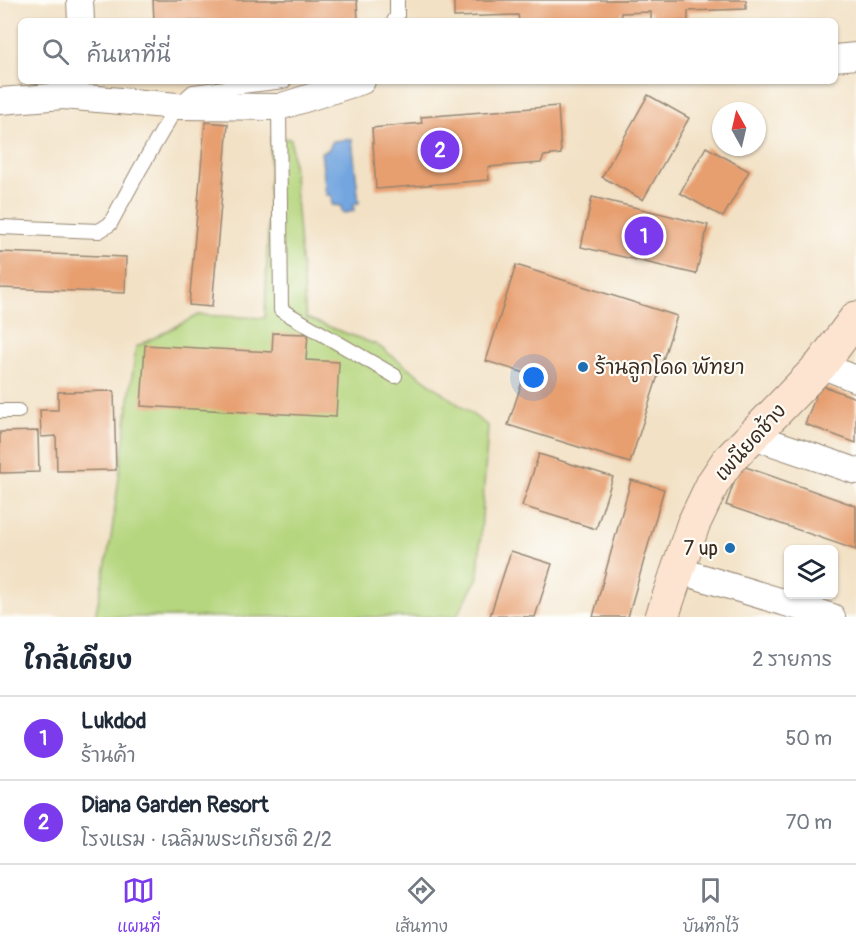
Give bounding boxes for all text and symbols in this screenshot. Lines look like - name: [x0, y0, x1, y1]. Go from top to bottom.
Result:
- search box: [18, 18, 838, 84]
- icon: search: [39, 35, 72, 68]
- text: ค้นหาที่นี่: [87, 41, 171, 69]
- north arrow: [712, 102, 766, 156]
- pin: 2: [420, 128, 460, 172]
- pin: 1: [624, 214, 664, 258]
- place label: ร้านลูกโดด พัทยา: [595, 354, 745, 383]
- marker: ร้านลูกโดด พัทยา: [576, 360, 590, 374]
- your location: [519, 363, 548, 392]
- street label: เพนียดช้าง: [709, 398, 791, 486]
- place label: 7 up: [684, 536, 718, 561]
- marker: 7 up: [723, 541, 737, 555]
- map controls: [784, 545, 838, 599]
- button: layers: [784, 545, 838, 599]
- text: ใกล้เคียง: [24, 645, 132, 677]
- text: 2 รายการ: [752, 647, 832, 672]
- text: Lukdod: [81, 707, 147, 735]
- text: 1: [40, 726, 47, 751]
- text: 50 m: [785, 726, 832, 751]
- text: ร้านค้า: [81, 743, 136, 768]
- text: Diana Garden Resort: [81, 791, 269, 819]
- text: 2: [38, 810, 49, 835]
- text: 70 m: [786, 810, 832, 835]
- text: โรงแรม · เฉลิมพระเกียรติ 2/2: [81, 827, 332, 852]
- tab: แผนที่: [117, 874, 160, 938]
- tab: เส้นทาง: [395, 874, 448, 938]
- tab: บันทึกไว้: [682, 874, 739, 938]

